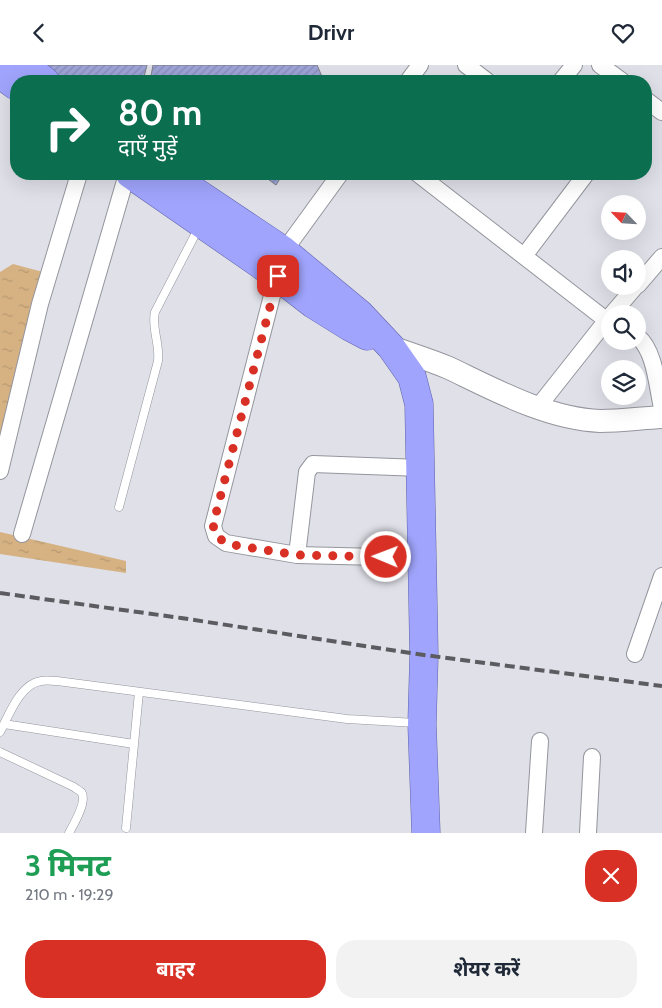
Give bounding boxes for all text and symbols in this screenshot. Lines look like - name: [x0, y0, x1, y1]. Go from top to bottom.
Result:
- icon: back: [25, 19, 53, 47]
- text: Drivr: [308, 19, 354, 46]
- icon: heart: [609, 19, 637, 47]
- text: 80 m: [118, 91, 202, 134]
- icon: right: [35, 95, 100, 160]
- text: दाएँ मुड़ें: [118, 134, 177, 161]
- north arrow: [601, 195, 646, 240]
- map controls: [601, 195, 646, 405]
- button: sound: [601, 250, 646, 295]
- pin: [257, 255, 299, 297]
- icon: arrive: [264, 262, 292, 290]
- button: search: [601, 305, 646, 350]
- button: layers: [601, 360, 646, 405]
- position arrow: [359, 530, 411, 582]
- text: 3 मिनट: [25, 847, 111, 884]
- button: close: [585, 850, 637, 902]
- text: 210 m · 19:29: [25, 885, 114, 904]
- button: बाहर: [25, 940, 326, 998]
- button: शेयर करें: [336, 940, 637, 998]

